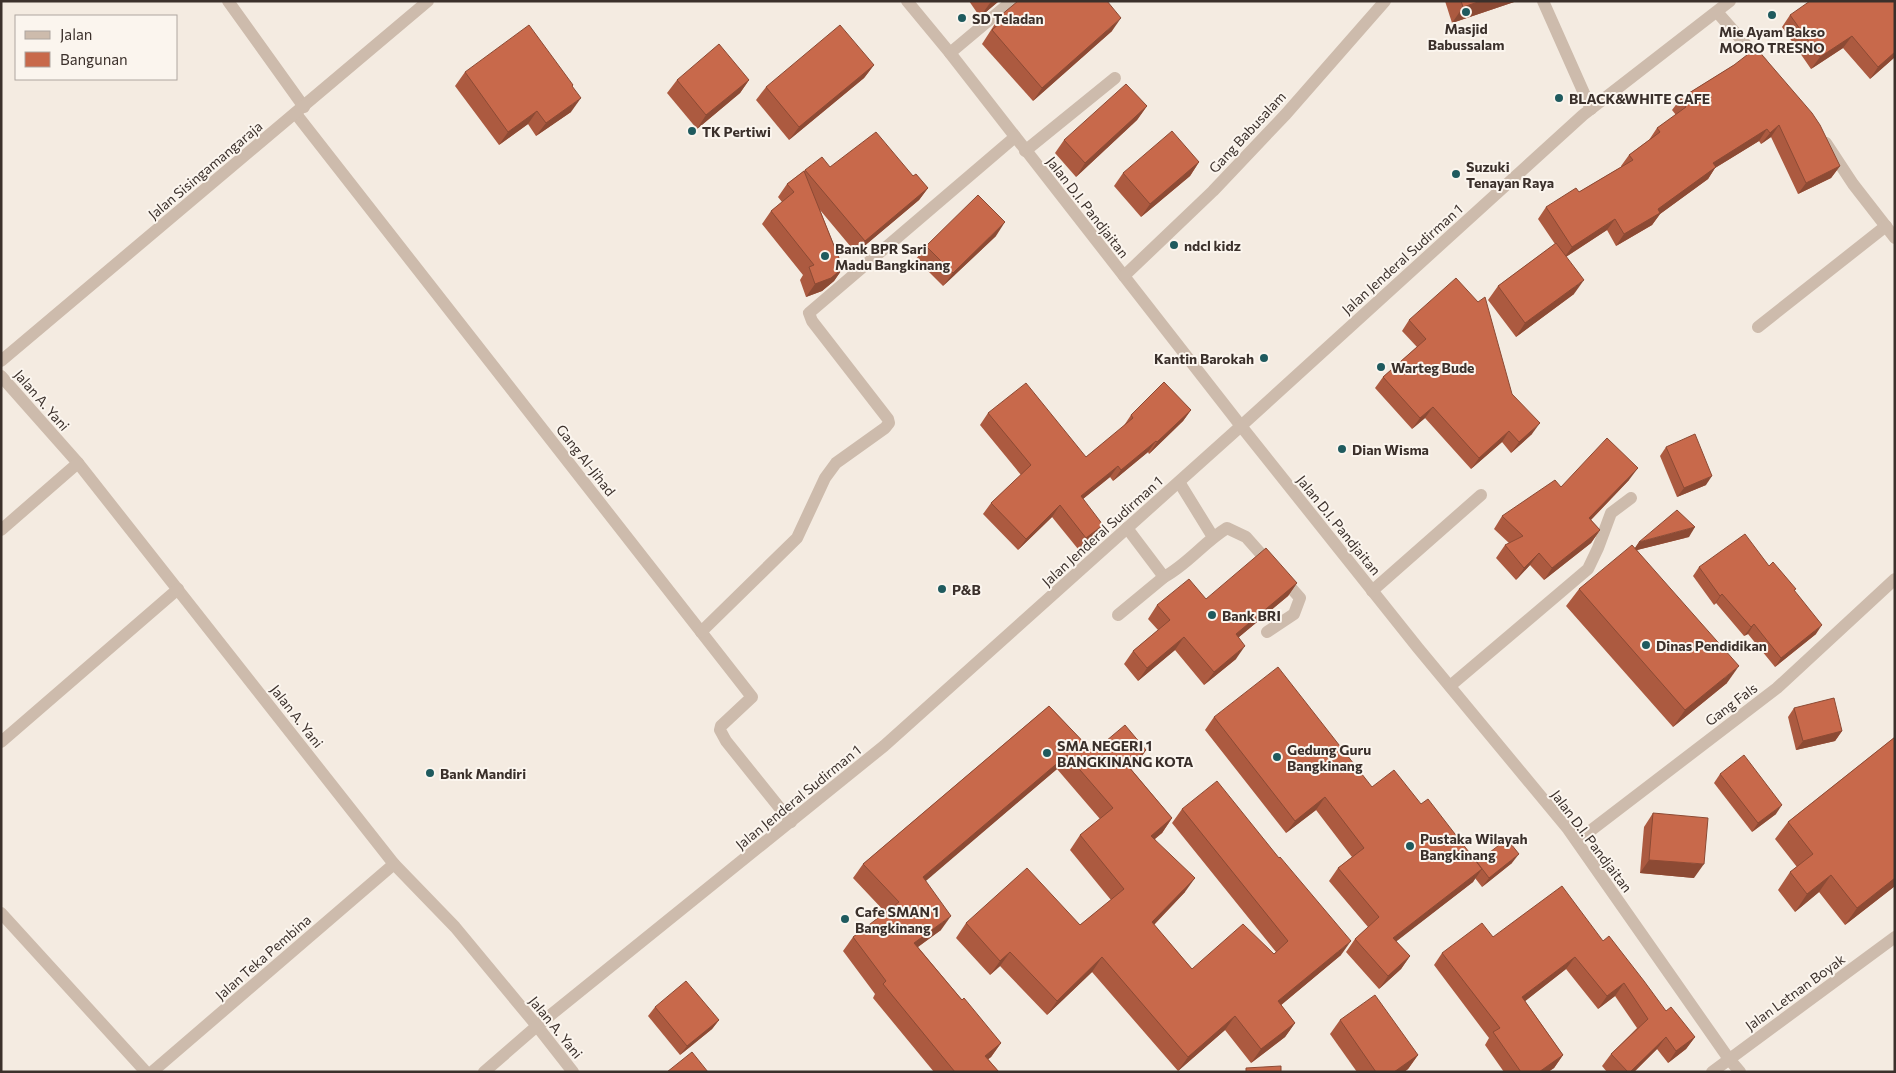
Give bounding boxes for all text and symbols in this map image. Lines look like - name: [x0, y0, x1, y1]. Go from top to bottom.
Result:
- marker: Masjid Babussalam: [1460, 6, 1472, 18]
- marker: Mie Ayam Bakso MORO TRESNO: [1766, 9, 1778, 21]
- place label: SD Teladan: [972, 10, 1044, 27]
- marker: SD Teladan: [956, 12, 968, 24]
- legend: [15, 15, 178, 80]
- place label: Masjid Babussalam: [1428, 20, 1504, 53]
- place label: Mie Ayam Bakso MORO TRESNO: [1719, 23, 1825, 56]
- text: Jalan: [60, 25, 92, 43]
- text: Bangunan: [60, 50, 128, 68]
- street label: Gang Babusalam: [1205, 88, 1289, 176]
- place label: BLACK&WHITE CAFE: [1569, 90, 1710, 107]
- marker: BLACK&WHITE CAFE: [1553, 92, 1565, 104]
- street label: Jalan Sisingamangaraja: [145, 117, 265, 223]
- place label: TK Pertiwi: [702, 123, 771, 140]
- marker: TK Pertiwi: [686, 125, 698, 137]
- street label: Jalan D.I. Pandjaitan: [1043, 153, 1133, 261]
- place label: Suzuki Tenayan Raya: [1466, 158, 1554, 191]
- marker: Suzuki Tenayan Raya: [1450, 168, 1462, 180]
- street label: Jalan Jenderal Sudirman 1: [1338, 200, 1466, 318]
- place label: ndcl kidz: [1184, 237, 1241, 254]
- marker: ndcl kidz: [1168, 239, 1180, 251]
- place label: Bank BPR Sari Madu Bangkinang: [835, 240, 951, 273]
- marker: Bank BPR Sari Madu Bangkinang: [819, 250, 831, 262]
- place label: Kantin Barokah: [1154, 350, 1254, 367]
- marker: Kantin Barokah: [1258, 352, 1270, 364]
- place label: Warteg Bude: [1391, 359, 1474, 376]
- marker: Warteg Bude: [1375, 361, 1387, 373]
- street label: Jalan A. Yani: [11, 366, 73, 434]
- street label: Gang Al-Jihad: [553, 421, 619, 499]
- place label: Dian Wisma: [1352, 441, 1429, 458]
- marker: Dian Wisma: [1336, 443, 1348, 455]
- street label: Jalan Jenderal Sudirman 1: [1038, 472, 1166, 590]
- street label: Jalan D.I. Pandjaitan: [1293, 472, 1385, 578]
- place label: P&B: [952, 581, 981, 598]
- marker: P&B: [936, 583, 948, 595]
- place label: Bank BRI: [1222, 607, 1281, 624]
- marker: Bank BRI: [1206, 609, 1218, 621]
- place label: Dinas Pendidikan: [1656, 637, 1767, 654]
- marker: Dinas Pendidikan: [1640, 639, 1652, 651]
- street label: Gang Fals: [1702, 679, 1760, 729]
- street label: Jalan A. Yani: [267, 681, 327, 751]
- place label: SMA NEGERI 1 BANGKINANG KOTA: [1057, 737, 1193, 770]
- street label: Jalan Jenderal Sudirman 1: [732, 741, 864, 853]
- place label: Gedung Guru Bangkinang: [1287, 741, 1371, 774]
- marker: SMA NEGERI 1 BANGKINANG KOTA: [1041, 747, 1053, 759]
- marker: Gedung Guru Bangkinang: [1271, 751, 1283, 763]
- place label: Bank Mandiri: [440, 765, 526, 782]
- marker: Bank Mandiri: [424, 767, 436, 779]
- street label: Jalan D.I. Pandjaitan: [1548, 786, 1636, 896]
- place label: Pustaka Wilayah Bangkinang: [1420, 830, 1527, 863]
- marker: Pustaka Wilayah Bangkinang: [1404, 840, 1416, 852]
- place label: Cafe SMAN 1 Bangkinang: [855, 903, 939, 936]
- street label: Jalan Teka Pembina: [212, 911, 314, 1003]
- marker: Cafe SMAN 1 Bangkinang: [839, 913, 851, 925]
- street label: Jalan Letnan Boyak: [1742, 950, 1849, 1034]
- street label: Jalan A. Yani: [526, 992, 586, 1062]

